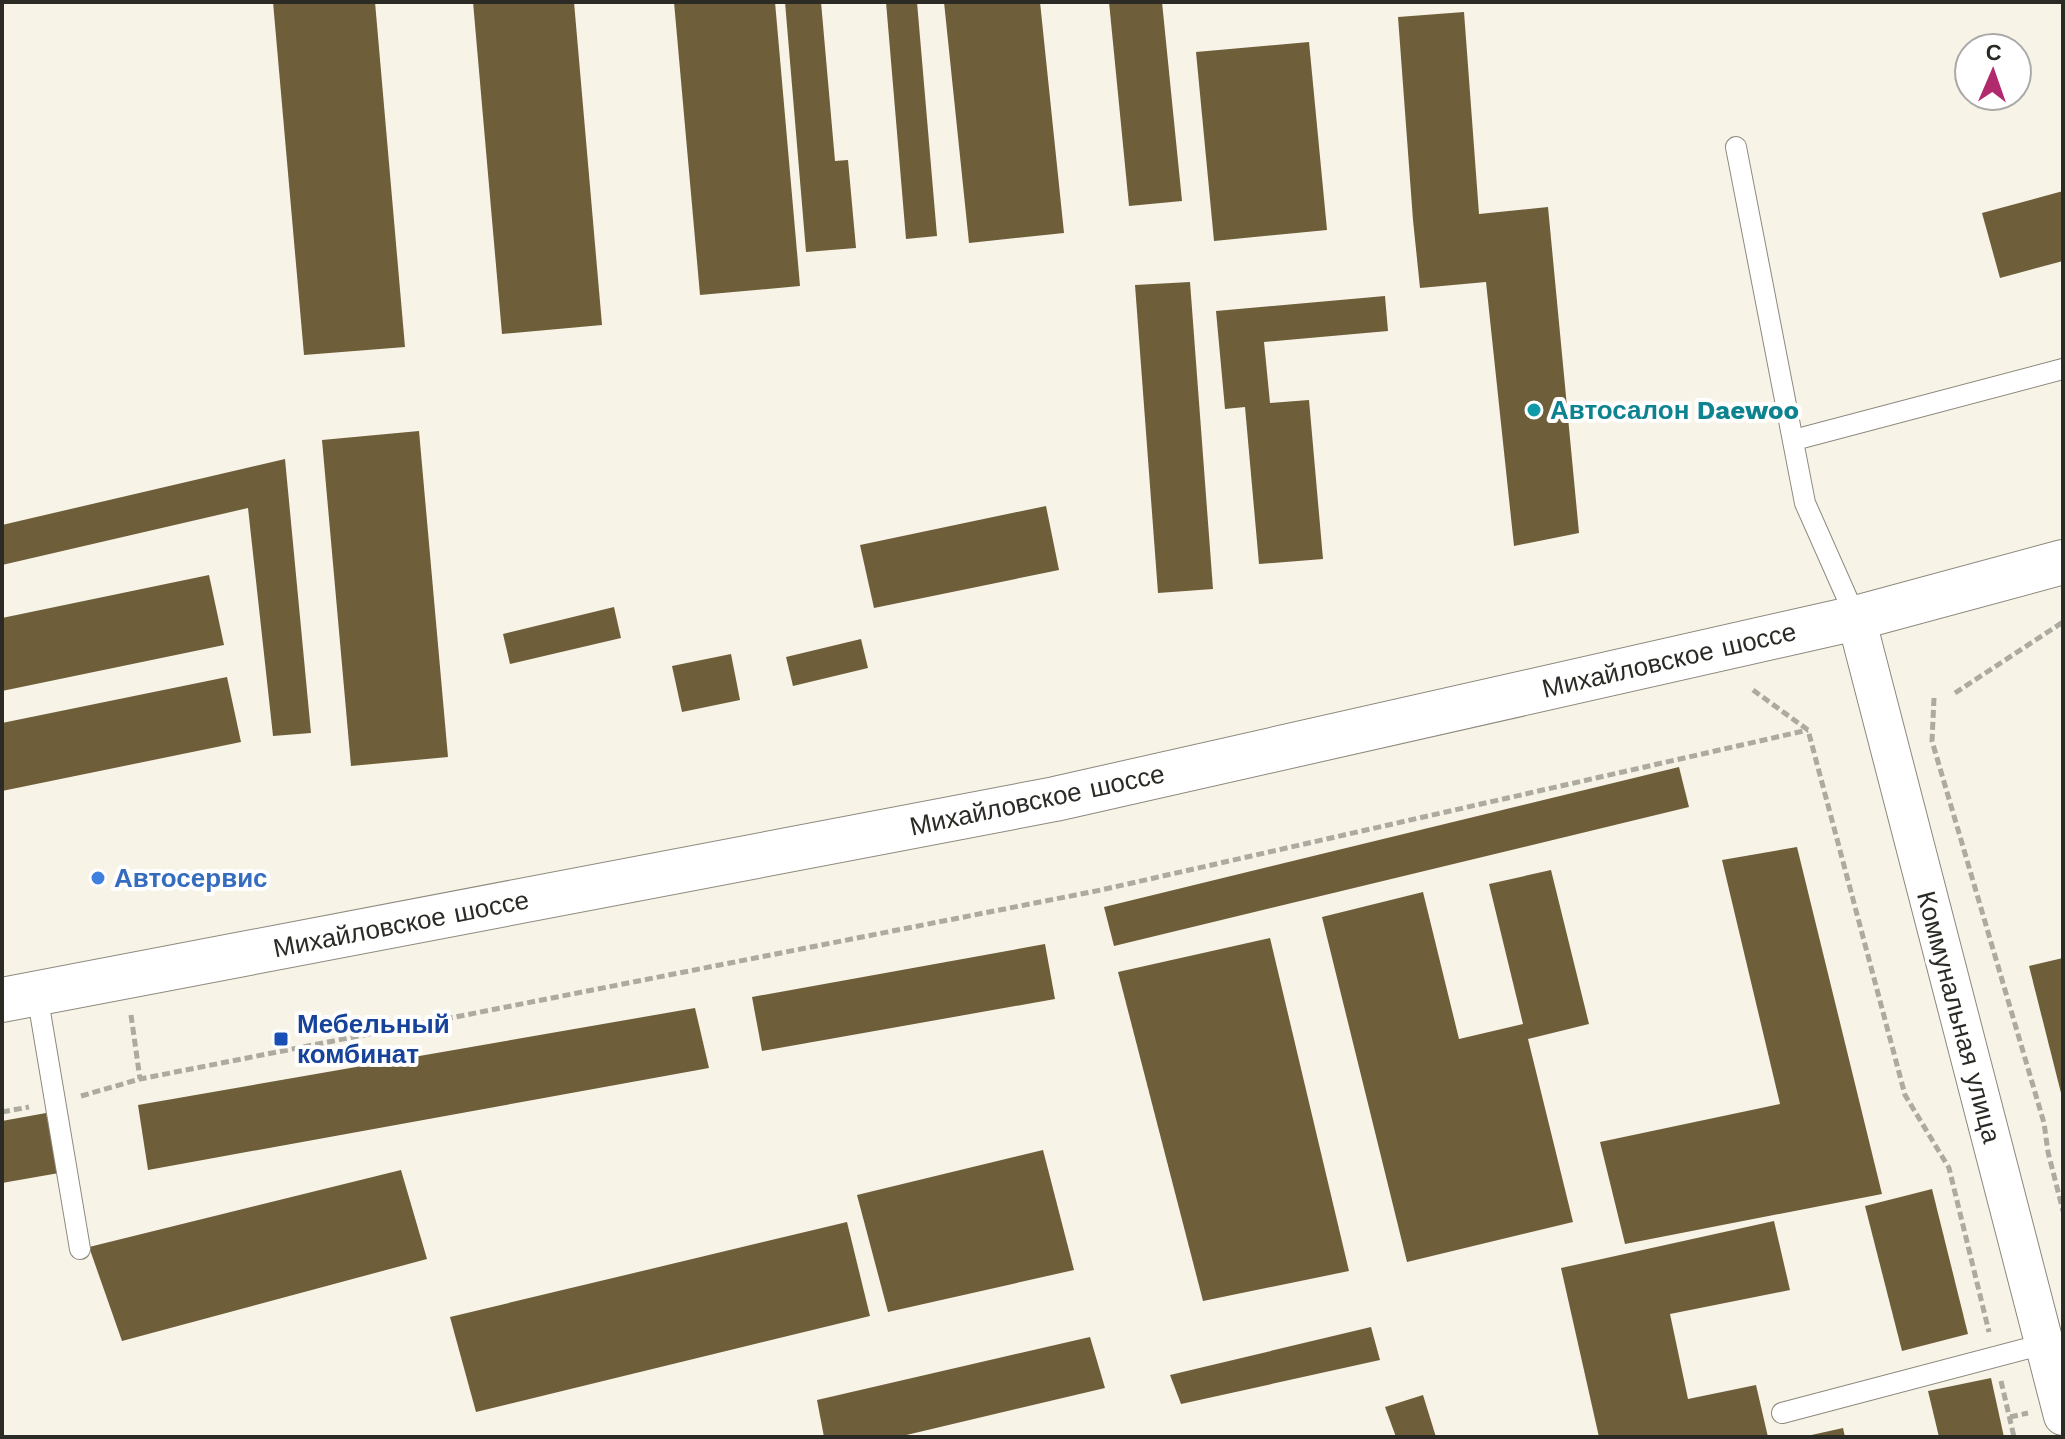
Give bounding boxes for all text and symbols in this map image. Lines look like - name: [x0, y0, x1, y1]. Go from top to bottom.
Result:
- north arrow: [1953, 32, 2033, 112]
- text: С: [1985, 40, 2002, 65]
- place label: Автосалон Daewoo: [1550, 395, 1799, 425]
- marker: Автосалон Daewoo: [1525, 401, 1543, 419]
- street label: Михайловское шоссе: [1539, 616, 1799, 704]
- street label: Михайловское шоссе: [907, 758, 1167, 842]
- place label: Автосервис: [114, 863, 268, 893]
- marker: Автосервис: [89, 869, 107, 887]
- street label: Михайловское шоссе: [271, 885, 531, 963]
- street label: Коммунальная улица: [1911, 888, 2007, 1147]
- place label: Мебельный комбинат: [297, 1009, 450, 1069]
- marker: Мебельный комбинат: [272, 1030, 290, 1048]

